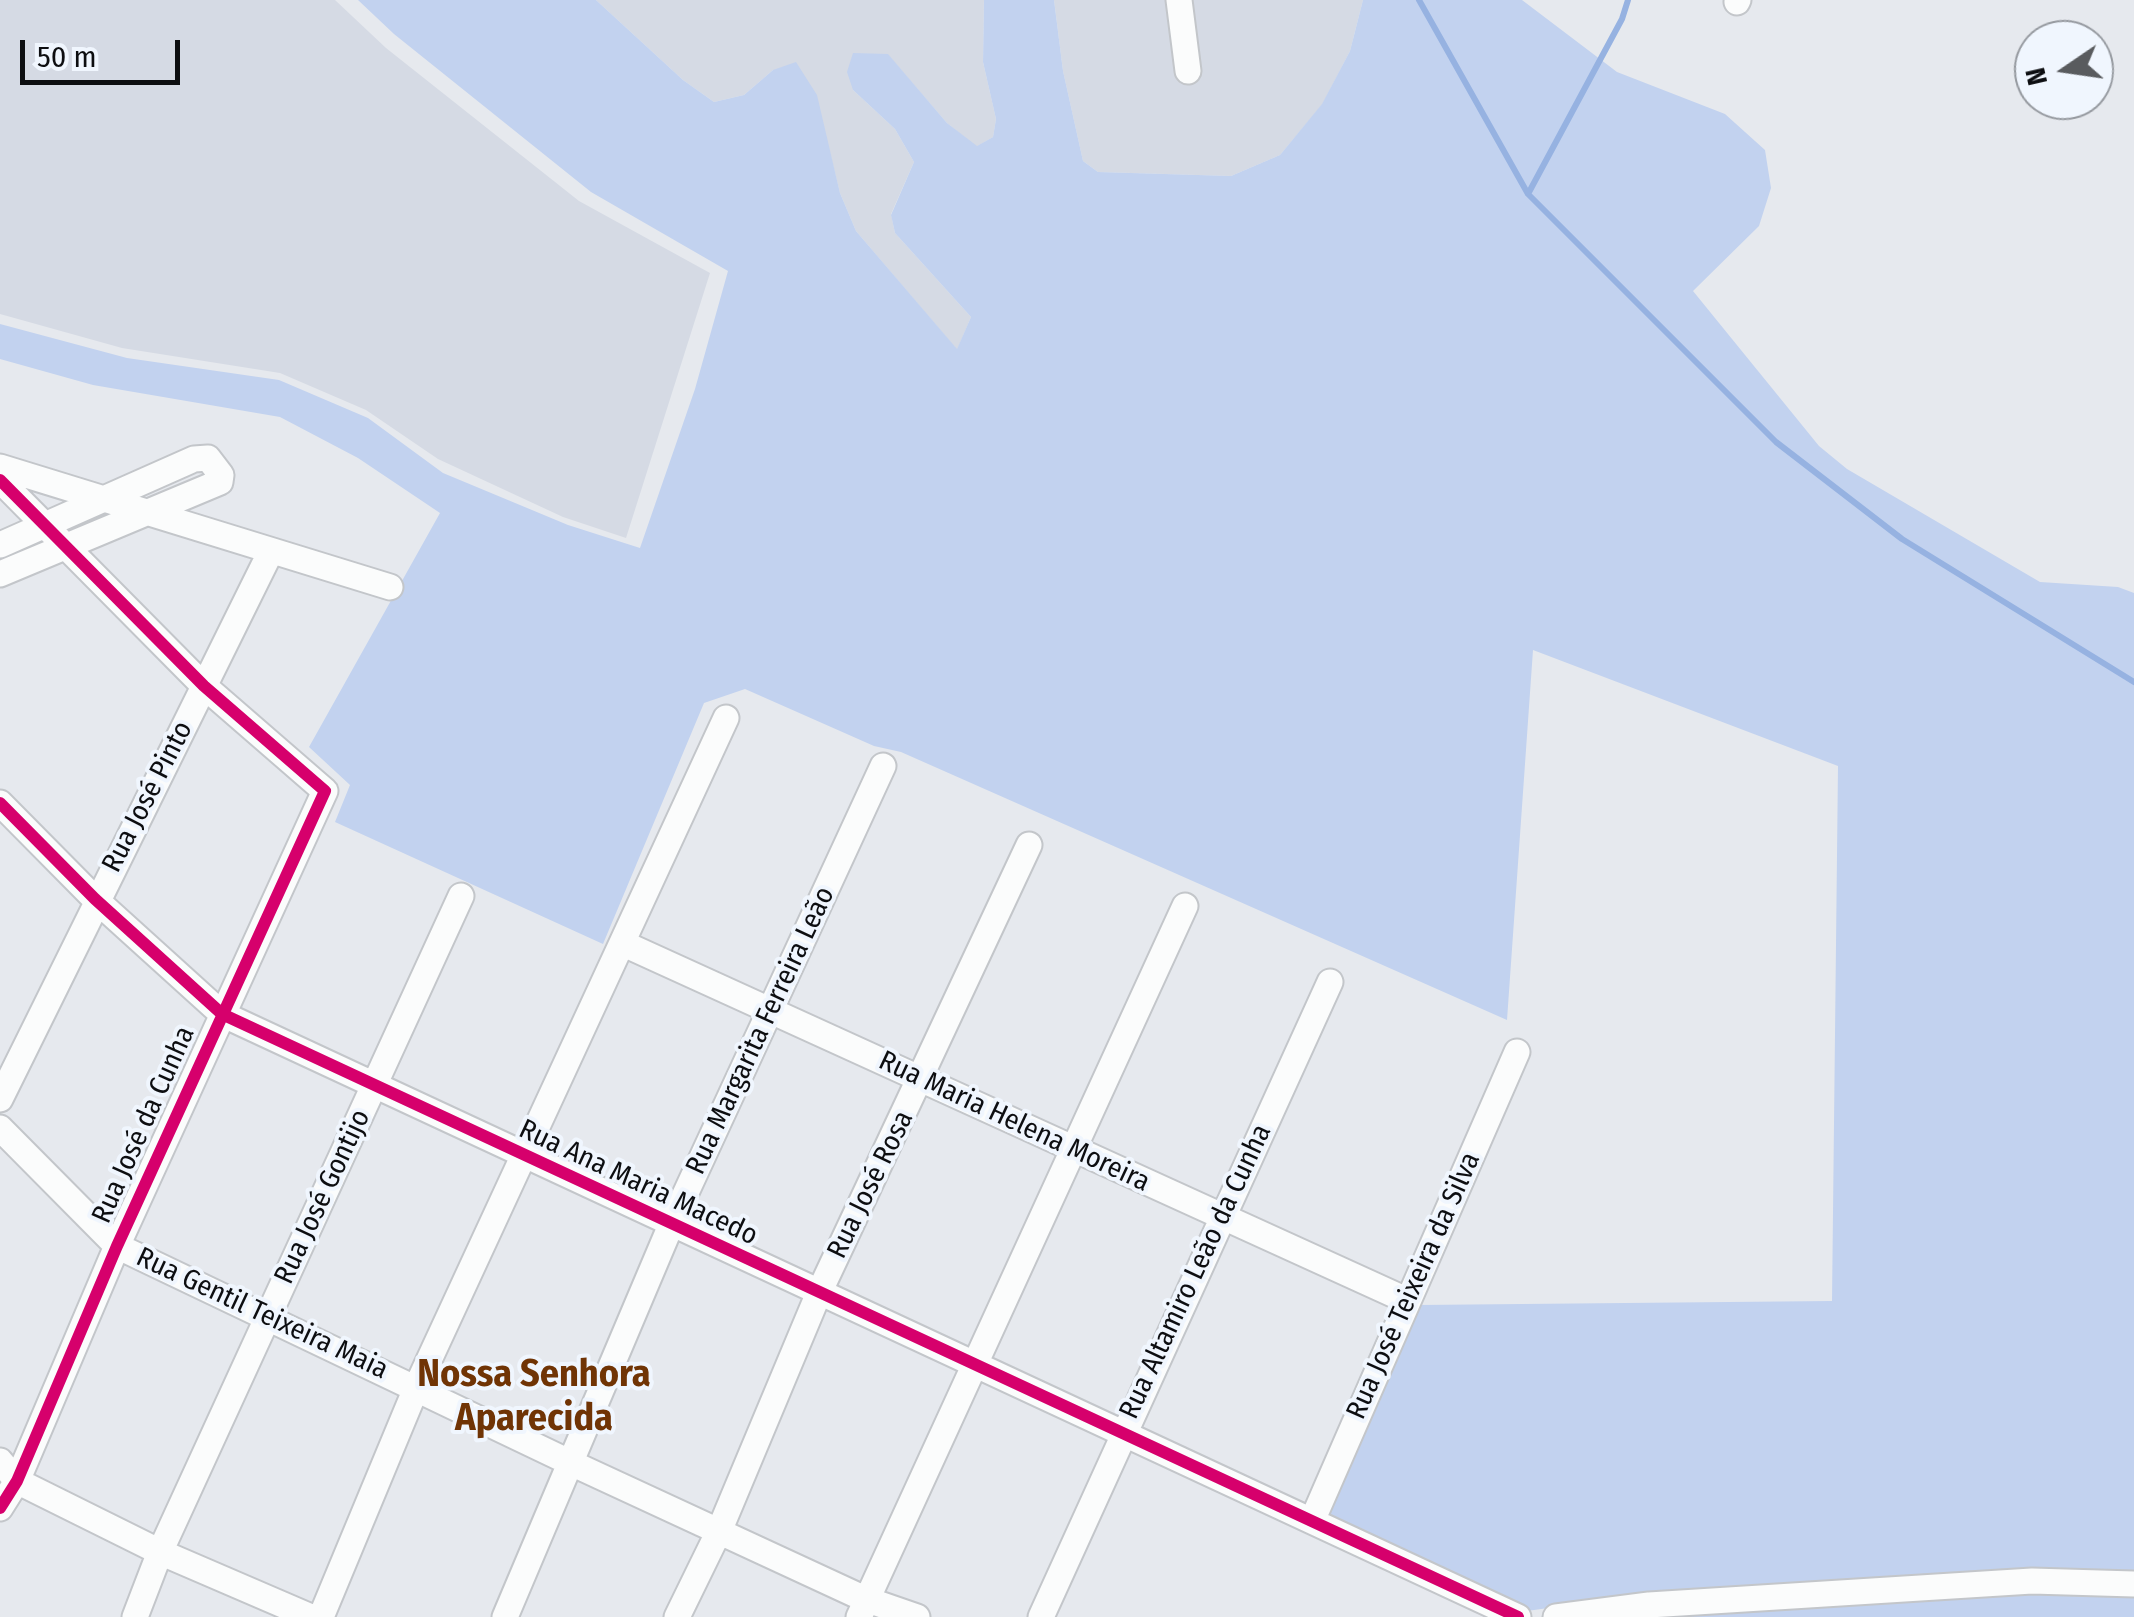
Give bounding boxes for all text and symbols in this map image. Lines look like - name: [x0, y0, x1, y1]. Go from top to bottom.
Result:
- scale bar: [25, 20, 185, 82]
- north arrow: [2014, 20, 2114, 120]
- text: 50 m: [37, 39, 97, 75]
- text: N: [2018, 65, 2054, 88]
- street label: Rua José Pinto: [96, 716, 200, 878]
- street label: Rua Margarita Ferreira Leão: [680, 882, 842, 1180]
- street label: Rua José da Cunha: [86, 1021, 202, 1229]
- street label: Rua Maria Helena Moreira: [873, 1044, 1155, 1200]
- street label: Rua José Gontijo: [268, 1104, 378, 1290]
- street label: Rua José Rosa: [821, 1106, 921, 1264]
- street label: Rua Ana Maria Macedo: [513, 1113, 763, 1253]
- street label: Rua Altamiro Leão da Cunha: [1113, 1119, 1279, 1425]
- street label: Rua José Teixeira da Silva: [1340, 1147, 1488, 1425]
- street label: Rua Gentil Teixeira Maia: [131, 1241, 393, 1387]
- district label: Nossa Senhora Aparecida: [417, 1352, 651, 1442]

